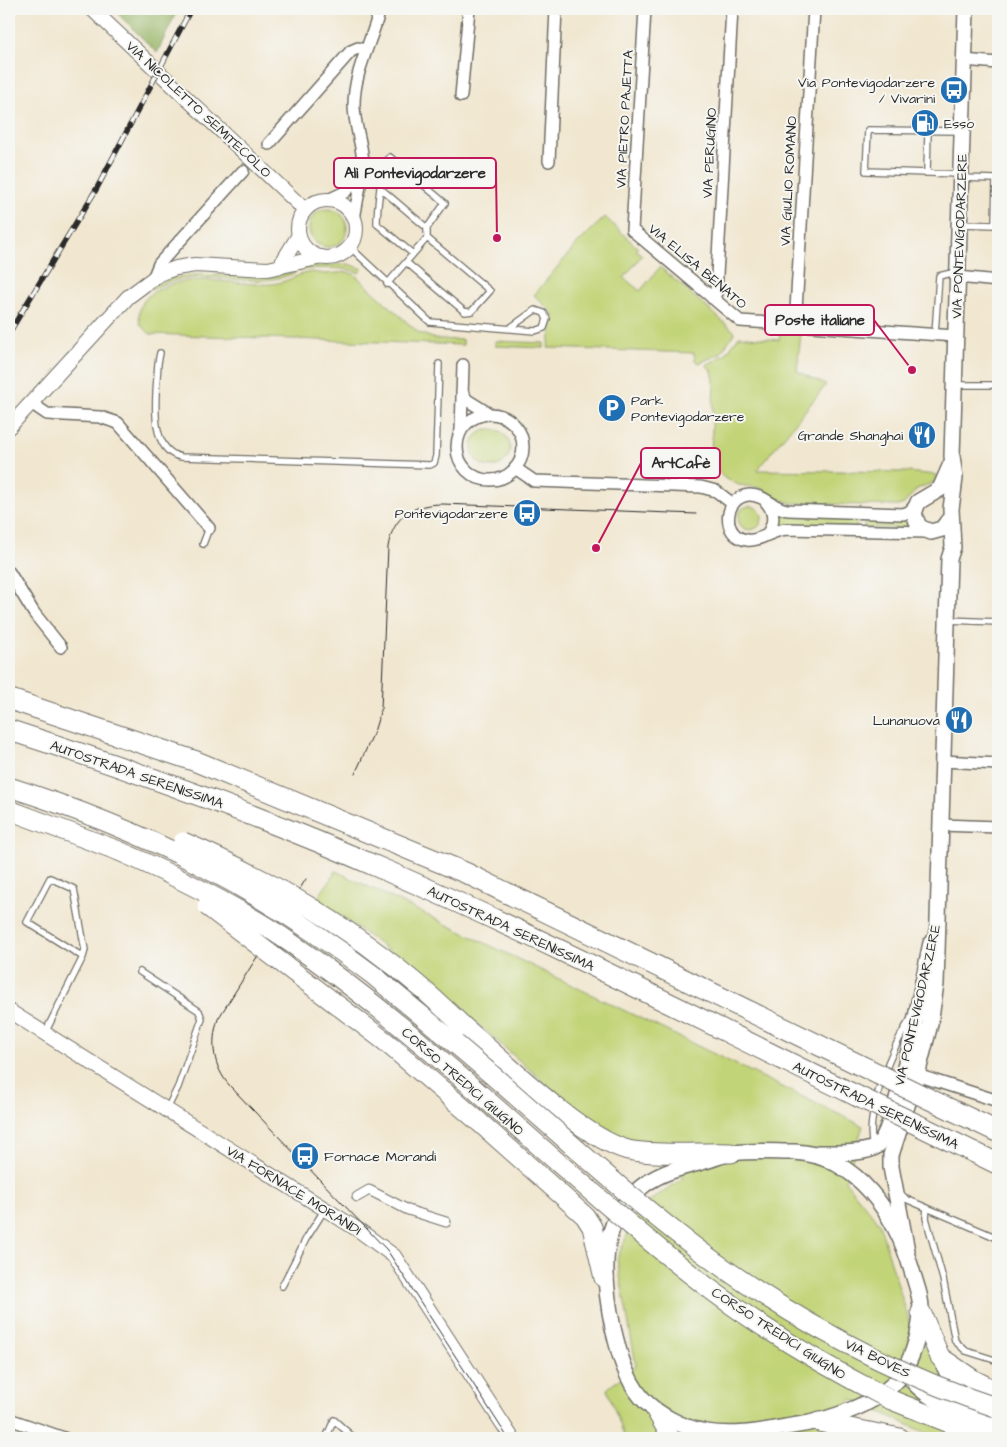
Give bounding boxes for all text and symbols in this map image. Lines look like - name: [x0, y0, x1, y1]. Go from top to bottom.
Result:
- street label: VIA NICOLETTO SEMITECOLO: [121, 37, 276, 183]
- street label: VIA PIETRO PAJETTA: [611, 49, 639, 189]
- place label: Via Pontevigodarzere / Vivarini: [798, 73, 935, 109]
- bus stop icon: Via Pontevigodarzere / Vivarini: [939, 75, 969, 105]
- street label: VIA PERUGINO: [698, 107, 722, 199]
- fuel station icon: Esso: [910, 108, 940, 138]
- place label: Esso: [944, 114, 974, 134]
- street label: VIA GIULIO ROMANO: [776, 116, 802, 246]
- street label: VIA PONTEVIGODARZERE: [947, 152, 973, 319]
- callout: Alì Pontevigodarzere: [334, 158, 496, 188]
- text: Alì Pontevigodarzere: [344, 163, 486, 186]
- street label: VIA ELISA BENATO: [644, 219, 751, 314]
- callout: Poste italiane: [765, 305, 874, 335]
- text: Poste italiane: [775, 310, 865, 331]
- place label: Park Pontevigodarzere: [631, 391, 745, 427]
- parking icon: Park Pontevigodarzere: [597, 393, 627, 423]
- restaurant icon: Grande Shanghai: [907, 420, 937, 450]
- place label: Grande Shanghai: [798, 426, 903, 446]
- callout: ArtCafè: [641, 448, 720, 478]
- text: ArtCafè: [651, 453, 711, 474]
- bus stop icon: Pontevigodarzere: [512, 498, 542, 528]
- place label: Pontevigodarzere: [395, 504, 508, 524]
- restaurant icon: Lunanuova: [944, 705, 974, 735]
- place label: Lunanuova: [873, 711, 940, 731]
- street label: AUTOSTRADA SERENISSIMA: [47, 736, 226, 814]
- street label: AUTOSTRADA SERENISSIMA: [424, 881, 597, 977]
- street label: VIA PONTEVIGODARZERE: [890, 922, 946, 1088]
- street label: CORSO TREDICI GIUGNO: [397, 1023, 528, 1141]
- street label: AUTOSTRADA SERENISSIMA: [789, 1057, 962, 1155]
- street label: VIA FORNACE MORANDI: [222, 1141, 365, 1241]
- bus stop icon: Fornace Morandi: [290, 1141, 320, 1171]
- place label: Fornace Morandi: [324, 1147, 436, 1167]
- street label: CORSO TREDICI GIUGNO: [707, 1283, 850, 1385]
- street label: VIA BOVES: [841, 1334, 914, 1383]

